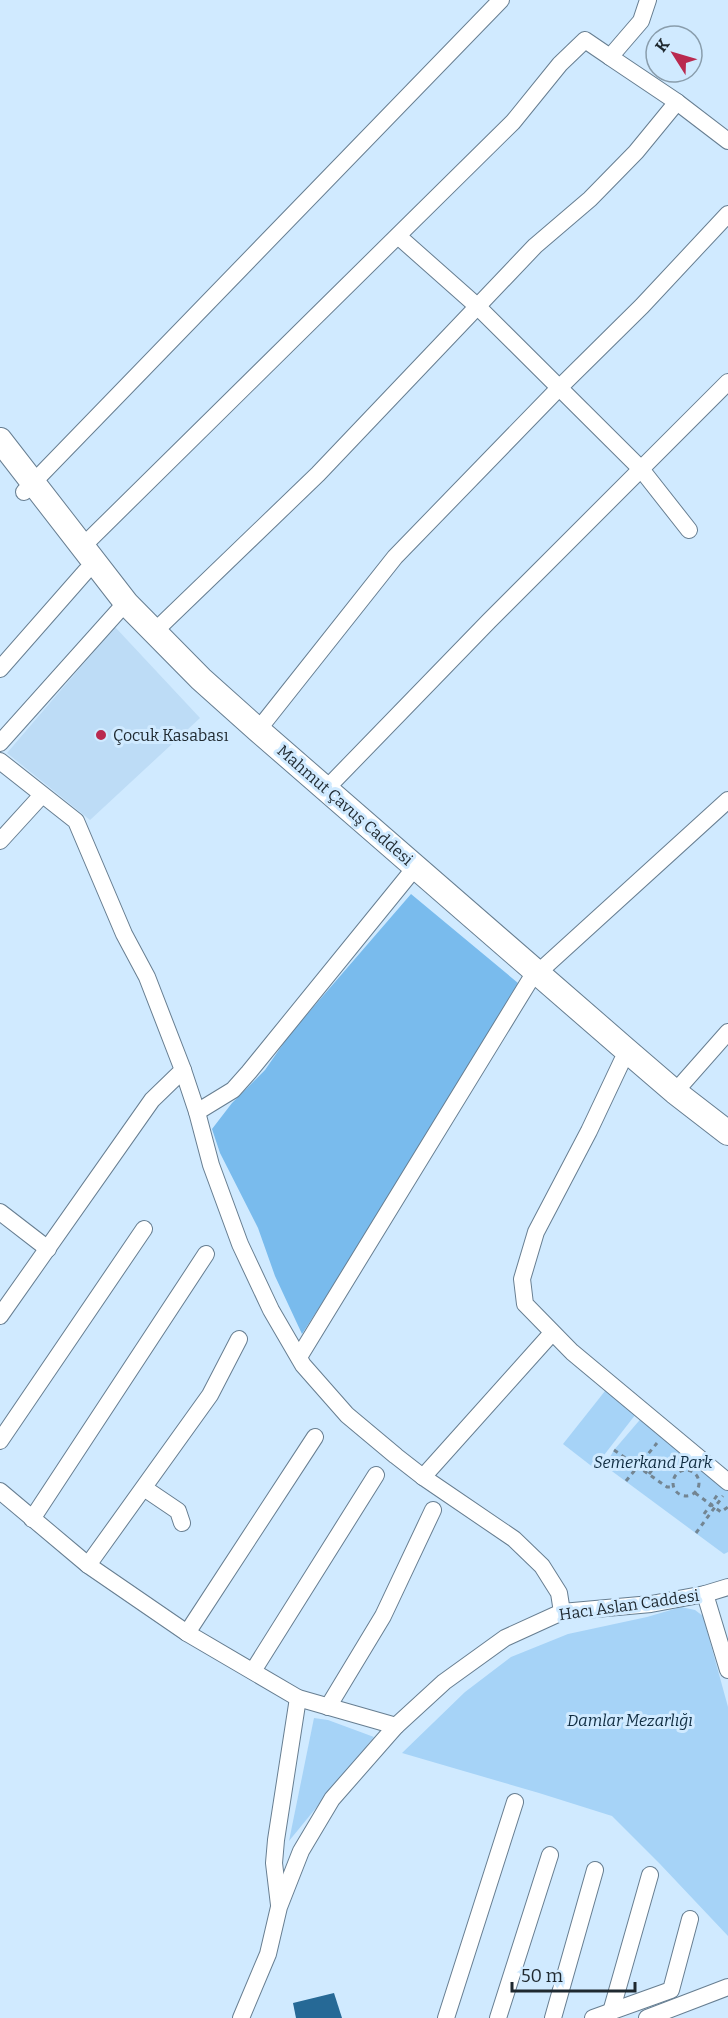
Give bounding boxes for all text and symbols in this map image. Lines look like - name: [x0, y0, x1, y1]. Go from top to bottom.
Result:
- north arrow: [644, 24, 704, 84]
- text: K: [651, 35, 674, 56]
- place label: Çocuk Kasabası: [113, 726, 229, 745]
- marker: Çocuk Kasabası: [94, 728, 108, 742]
- street label: Mahmut Çavuş Caddesi: [273, 741, 417, 869]
- park label: Semerkand Park: [593, 1453, 713, 1472]
- street label: Hacı Aslan Caddesi: [558, 1586, 700, 1624]
- park label: Damlar Mezarlığı: [567, 1711, 693, 1730]
- scale bar: [512, 1955, 635, 1993]
- text: 50 m: [521, 1965, 563, 1987]

